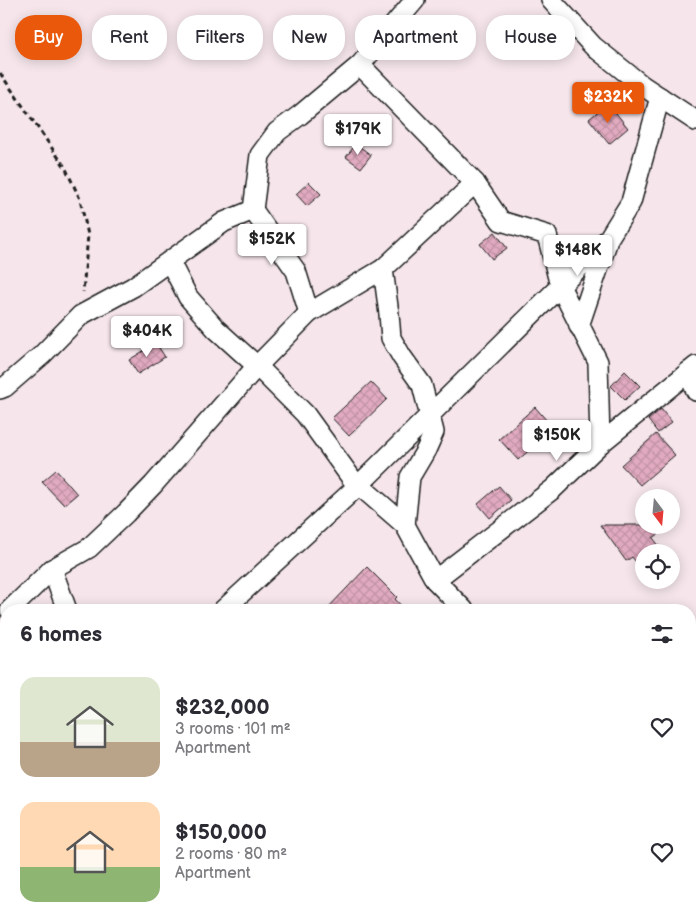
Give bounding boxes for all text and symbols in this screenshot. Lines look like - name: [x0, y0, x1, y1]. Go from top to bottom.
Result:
- chip: Buy: [15, 15, 82, 60]
- chip: Rent: [92, 15, 167, 60]
- chip: Filters: [177, 15, 263, 60]
- chip: New: [273, 15, 345, 60]
- chip: Apartment: [355, 15, 476, 60]
- chip: House: [486, 15, 575, 60]
- pin: $232K: [573, 82, 643, 124]
- text: $232K: [583, 88, 633, 107]
- pin: $179K: [323, 114, 393, 156]
- text: $179K: [335, 120, 381, 139]
- pin: $152K: [237, 224, 307, 266]
- text: $152K: [249, 230, 295, 249]
- pin: $148K: [543, 234, 613, 277]
- text: $148K: [554, 241, 602, 260]
- pin: $404K: [112, 316, 182, 358]
- text: $404K: [122, 322, 172, 341]
- pin: $150K: [522, 420, 592, 462]
- text: $150K: [533, 426, 581, 445]
- north arrow: [635, 489, 680, 534]
- map controls: [635, 489, 680, 589]
- button: locate: [635, 544, 680, 589]
- icon: filters: [648, 620, 676, 648]
- text: 6 homes: [20, 622, 102, 647]
- text: $232,000: [175, 695, 270, 720]
- icon: home: [60, 697, 120, 757]
- icon: heart: [648, 713, 676, 741]
- text: 3 rooms · 101 m²: [175, 720, 291, 739]
- text: Apartment: [175, 739, 251, 758]
- text: $150,000: [175, 820, 267, 845]
- icon: home: [60, 822, 120, 882]
- icon: heart: [648, 838, 676, 866]
- text: 2 rooms · 80 m²: [175, 845, 287, 864]
- text: Apartment: [175, 864, 251, 883]

